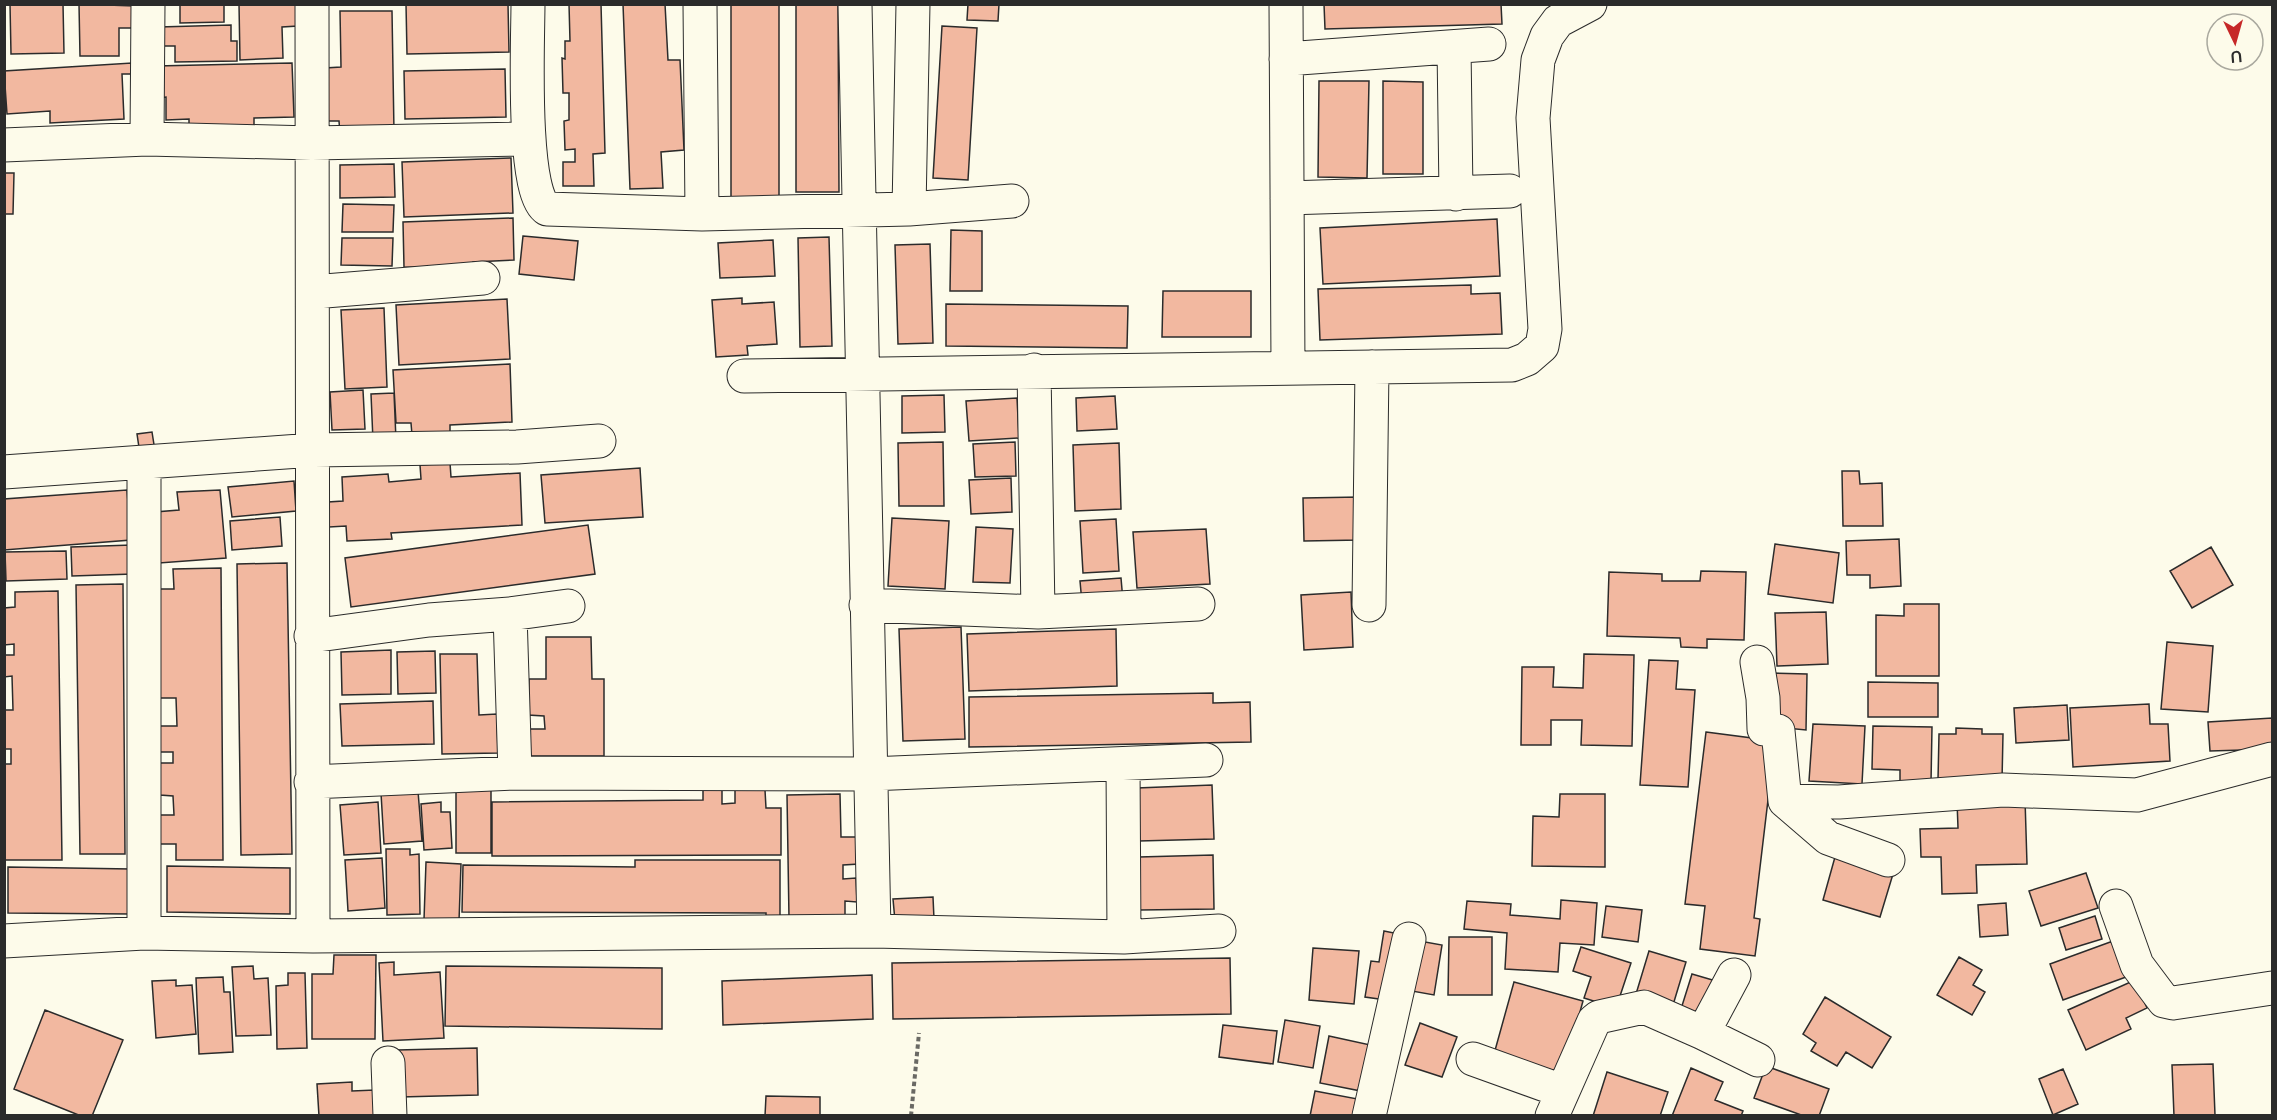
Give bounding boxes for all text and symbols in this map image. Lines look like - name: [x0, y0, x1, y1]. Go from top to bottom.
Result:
- north arrow: [2205, 12, 2265, 72]
- text: U: [2230, 47, 2243, 67]

